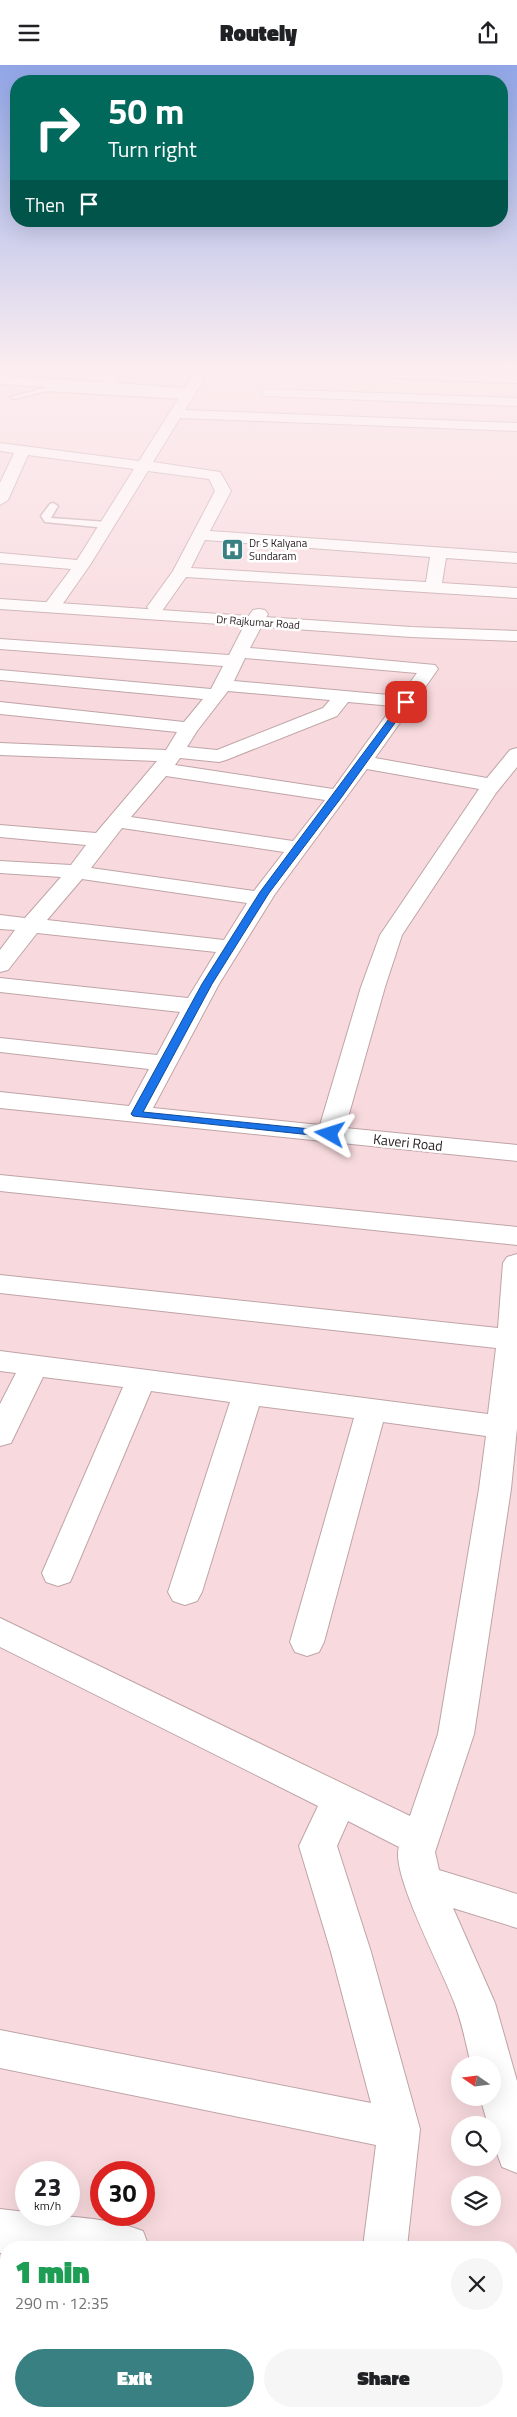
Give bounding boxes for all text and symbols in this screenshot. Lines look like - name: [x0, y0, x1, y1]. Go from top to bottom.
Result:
- text: Routely: [220, 16, 297, 50]
- icon: menu: [15, 19, 43, 47]
- icon: share: [474, 19, 502, 47]
- text: 50 m: [108, 84, 184, 138]
- icon: right: [25, 95, 90, 160]
- text: Turn right: [108, 132, 197, 166]
- text: Then: [25, 190, 65, 219]
- icon: arrive: [75, 190, 103, 218]
- place label: Dr S Kalyana Sundaram: [249, 535, 308, 564]
- hospital icon: Dr S Kalyana Sundaram: [221, 537, 245, 561]
- street label: Dr Rajkumar Road: [216, 611, 301, 633]
- pin: [385, 681, 427, 723]
- icon: arrive: [392, 688, 420, 716]
- position arrow: [303, 1107, 355, 1159]
- street label: Kaveri Road: [372, 1128, 444, 1156]
- north arrow: [451, 2056, 501, 2106]
- map controls: [451, 2056, 501, 2226]
- button: search: [451, 2116, 501, 2166]
- speed limit sign: 30: [90, 2161, 155, 2226]
- text: 23: [33, 2168, 62, 2206]
- button: layers: [451, 2176, 501, 2226]
- text: km/h: [34, 2196, 61, 2215]
- text: 1 min: [15, 2249, 90, 2295]
- button: close: [451, 2258, 503, 2310]
- text: 290 m · 12:35: [15, 2291, 109, 2315]
- button: Exit: [15, 2349, 254, 2407]
- button: Share: [264, 2349, 503, 2407]

